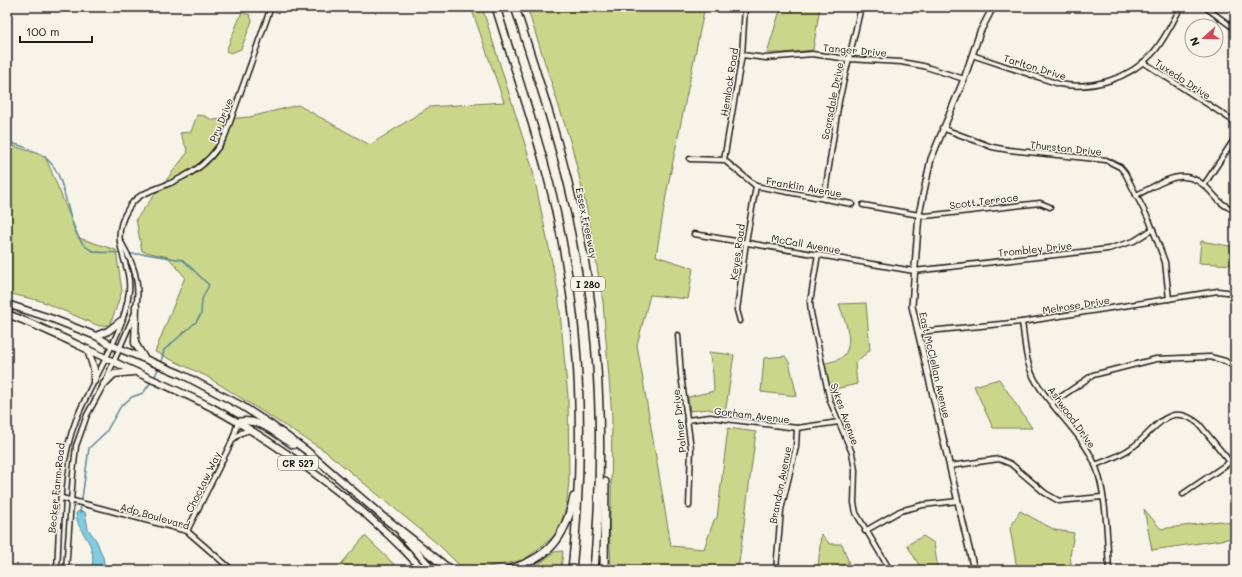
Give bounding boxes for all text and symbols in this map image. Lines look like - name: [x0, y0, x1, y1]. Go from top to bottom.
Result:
- scale bar: [20, 18, 92, 44]
- north arrow: [1184, 18, 1224, 58]
- text: 100 m: [26, 23, 60, 39]
- text: N: [1186, 35, 1203, 48]
- street label: Tanger Drive: [823, 40, 887, 60]
- street label: Hemlock Road: [717, 47, 741, 117]
- street label: Tarlton Drive: [1002, 51, 1068, 83]
- street label: Tuxedo Drive: [1152, 56, 1214, 102]
- street label: Scarsdale Drive: [818, 61, 846, 141]
- street label: Pru Drive: [206, 96, 236, 144]
- street label: Thurston Drive: [1029, 137, 1103, 159]
- street label: Franklin Avenue: [765, 173, 843, 201]
- street label: Essex Freeway: [573, 186, 601, 260]
- street label: Scott Terrace: [949, 190, 1019, 212]
- street label: Keyes Road: [726, 223, 748, 281]
- street label: McCall Avenue: [770, 231, 842, 257]
- street label: Trombley Drive: [997, 238, 1073, 260]
- road number: I 280: [571, 277, 605, 291]
- street label: Melrose Drive: [1041, 293, 1111, 317]
- street label: East McClellan Avenue: [916, 310, 954, 420]
- street label: Sykes Avenue: [827, 381, 863, 447]
- street label: Ashwood Drive: [1045, 383, 1099, 451]
- street label: Palmer Drive: [669, 389, 689, 453]
- street label: Gorham Avenue: [713, 403, 791, 427]
- street label: Becker Farm Road: [44, 442, 68, 534]
- street label: Brandon Avenue: [766, 445, 794, 525]
- street label: Choctaw Way: [182, 449, 224, 515]
- road number: CR 527: [278, 456, 318, 470]
- street label: Adp Boulevard: [119, 499, 191, 533]

